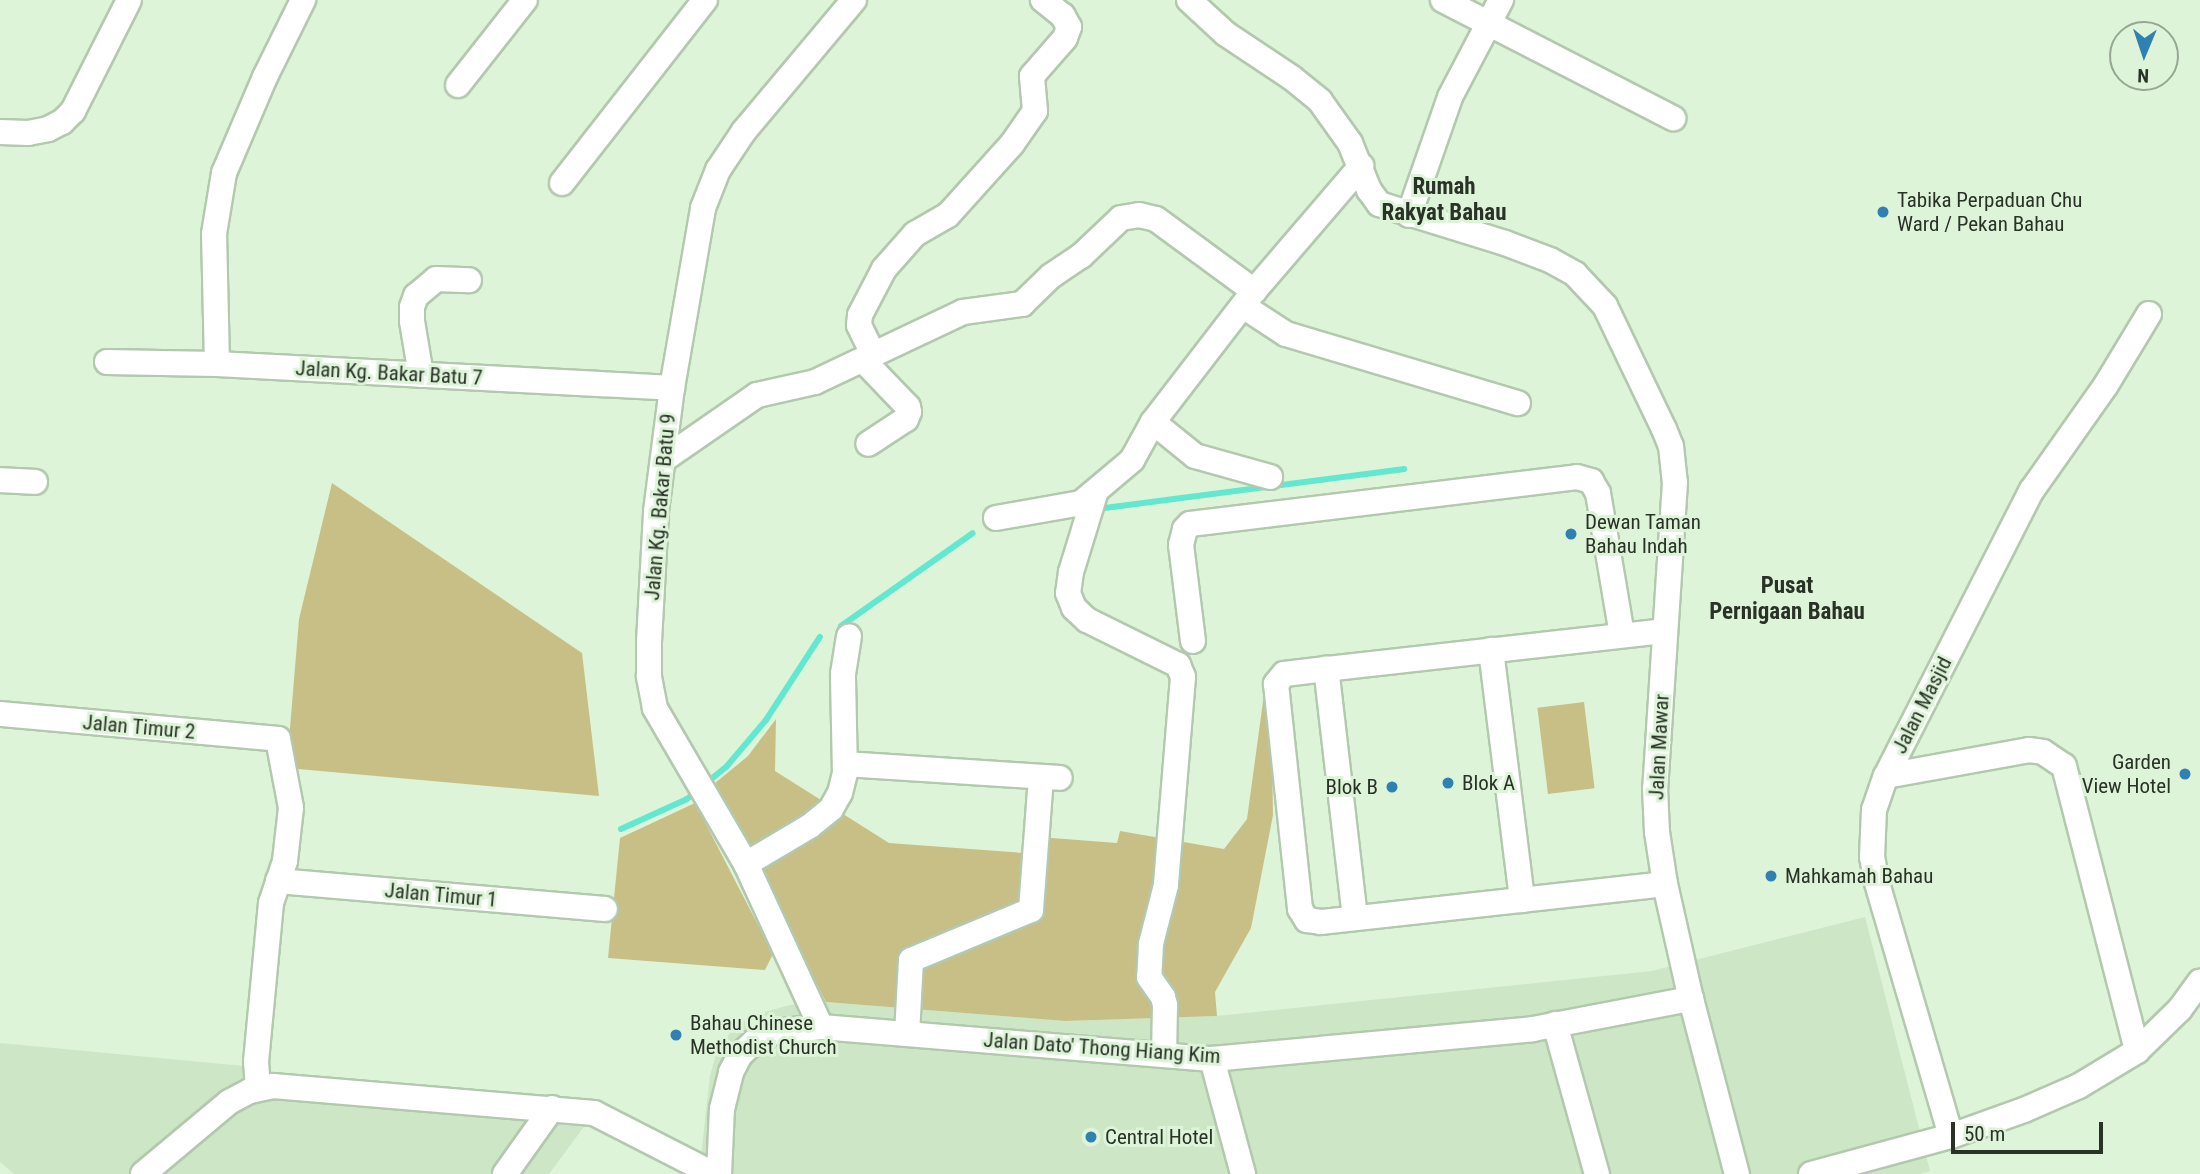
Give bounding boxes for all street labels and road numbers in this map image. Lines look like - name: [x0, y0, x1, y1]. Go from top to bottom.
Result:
- street label: Jalan Kg. Bakar Batu 7: [295, 356, 483, 390]
- street label: Jalan Kg. Bakar Batu 9: [639, 413, 681, 601]
- street label: Jalan Masjid: [1887, 652, 1957, 758]
- street label: Jalan Mawar: [1644, 693, 1674, 801]
- street label: Jalan Timur 2: [81, 710, 197, 744]
- street label: Jalan Timur 1: [383, 878, 499, 912]
- street label: Jalan Dato' Thong Hiang Kim: [982, 1027, 1222, 1069]

